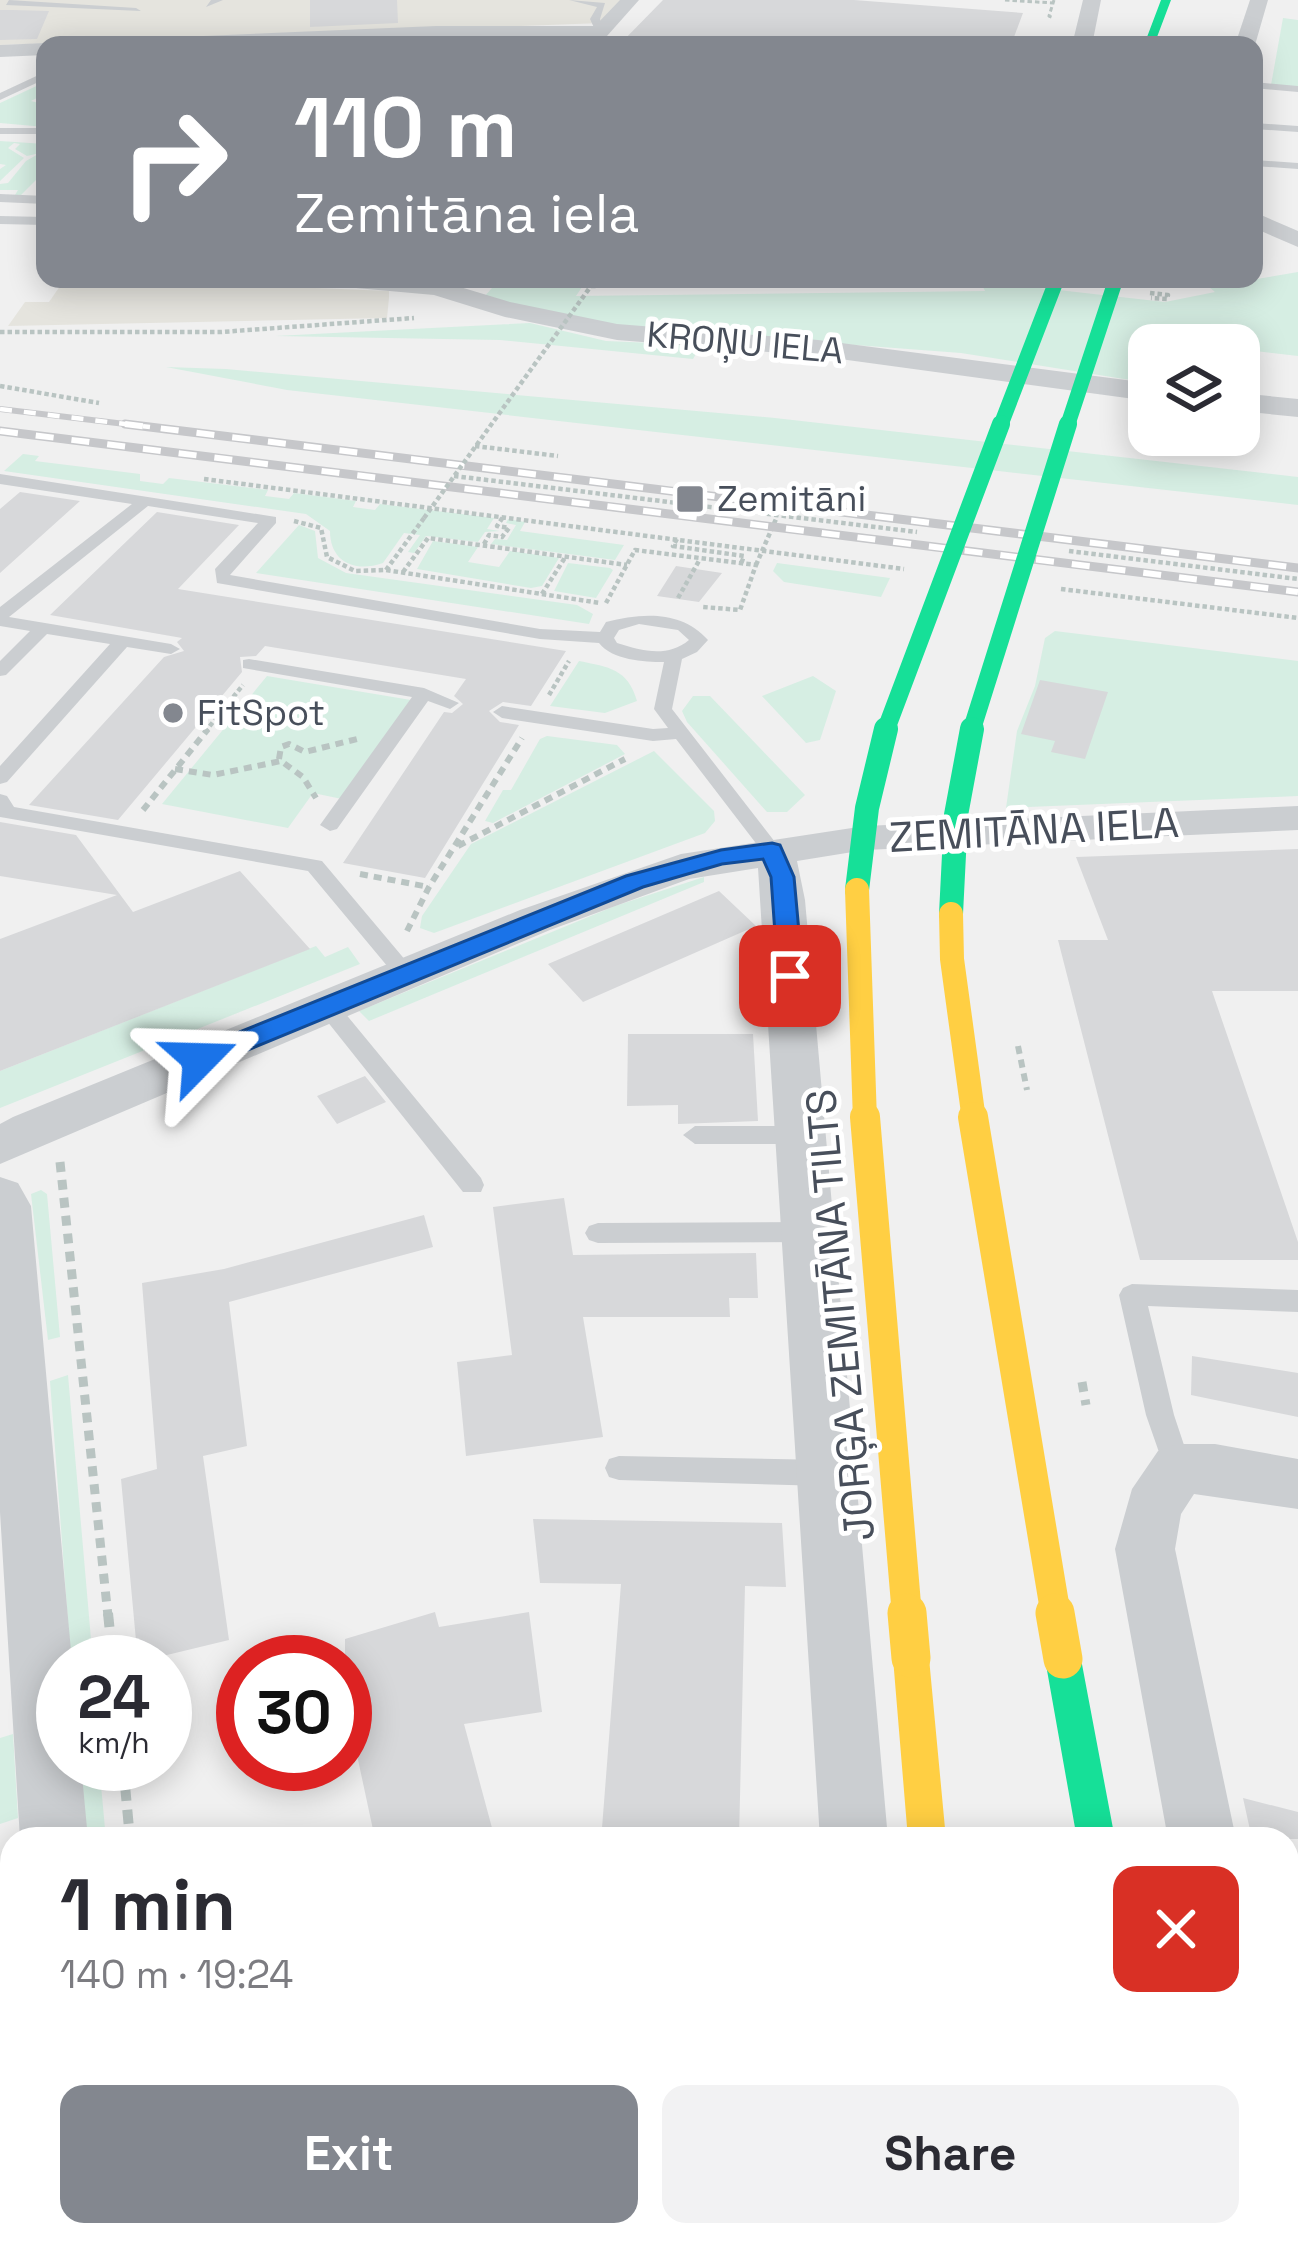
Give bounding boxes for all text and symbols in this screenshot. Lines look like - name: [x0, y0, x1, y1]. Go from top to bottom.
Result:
- text: 110 m: [294, 74, 517, 182]
- icon: right: [96, 84, 252, 240]
- text: Zemitāna iela: [294, 179, 639, 248]
- street label: KROŅU IELA: [645, 311, 845, 375]
- map controls: [1128, 324, 1260, 456]
- button: layers: [1128, 324, 1260, 456]
- place label: Zemitāni: [717, 476, 866, 522]
- marker: Zemitāni: [674, 483, 706, 515]
- place label: FitSpot: [197, 690, 325, 736]
- marker: FitSpot: [160, 700, 186, 726]
- street label: ZEMITĀNA IELA: [888, 796, 1180, 864]
- pin: [739, 925, 841, 1027]
- icon: arrive: [757, 943, 823, 1009]
- position arrow: [137, 996, 263, 1122]
- street label: JORĢA ZEMITĀNA TILTS: [794, 1087, 886, 1543]
- speed limit sign: 30: [216, 1635, 372, 1791]
- text: 24: [78, 1659, 150, 1736]
- text: km/h: [78, 1723, 150, 1762]
- text: 1 min: [60, 1859, 236, 1951]
- button: close: [1113, 1866, 1239, 1992]
- text: 140 m · 19:24: [60, 1950, 293, 1999]
- button: Exit: [60, 2085, 638, 2223]
- button: Share: [662, 2085, 1239, 2223]

